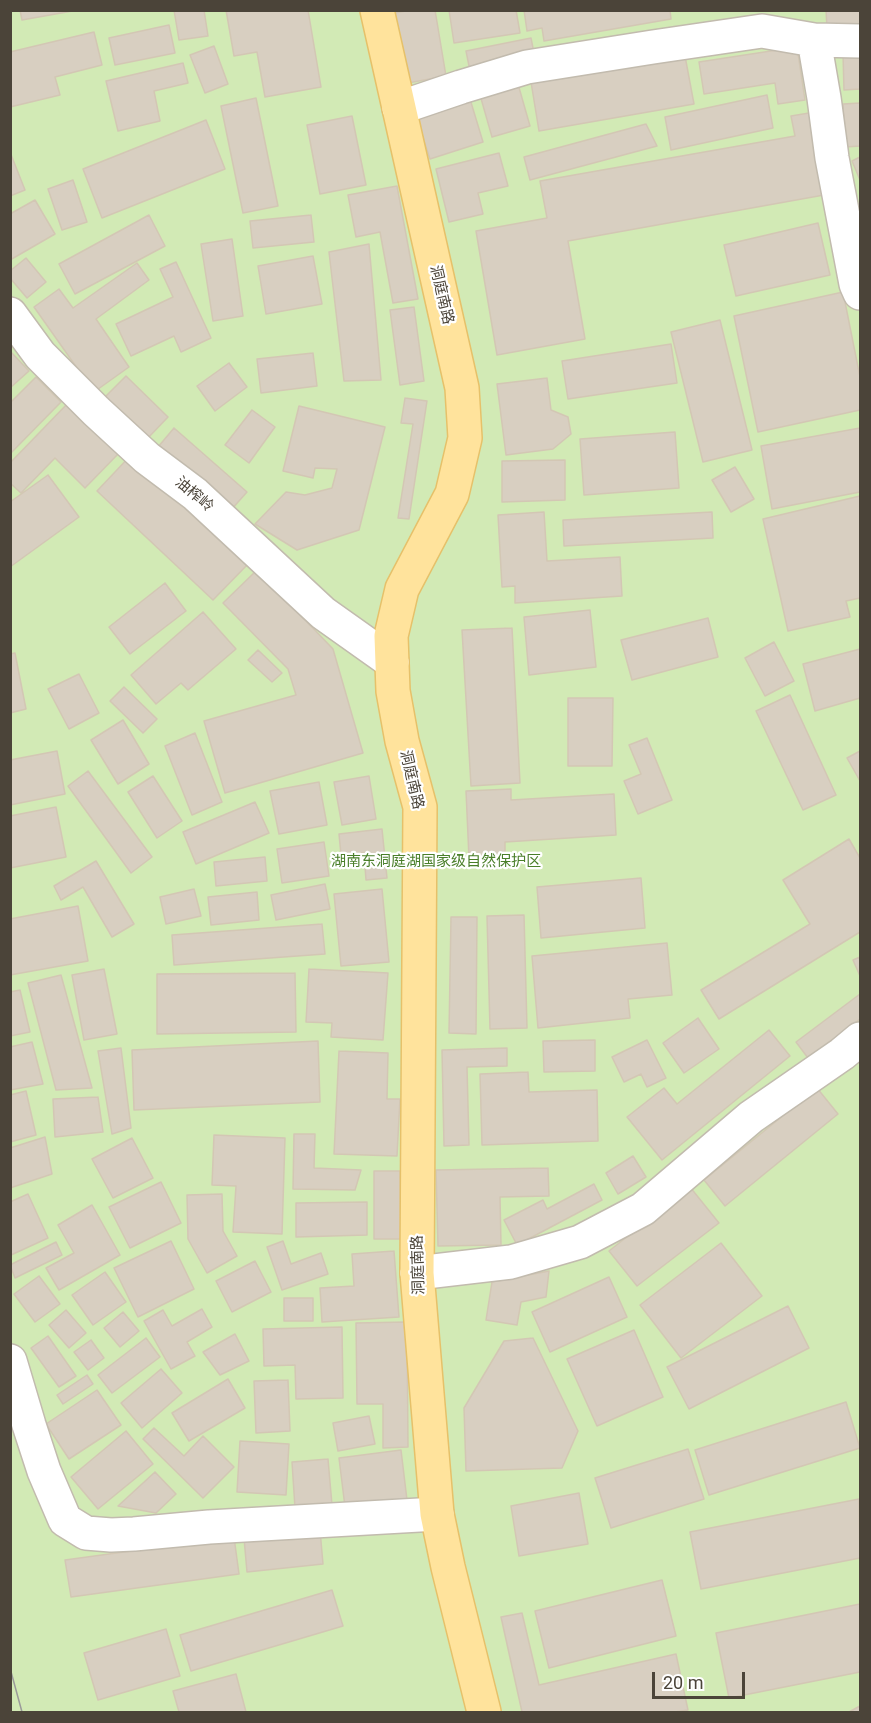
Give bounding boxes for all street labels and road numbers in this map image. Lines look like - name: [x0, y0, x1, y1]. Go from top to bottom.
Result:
- street label: 洞庭南路: [425, 264, 457, 326]
- street label: 油榨岭: [171, 474, 217, 516]
- street label: 洞庭南路: [395, 749, 427, 811]
- street label: 洞庭南路: [409, 1235, 429, 1295]

